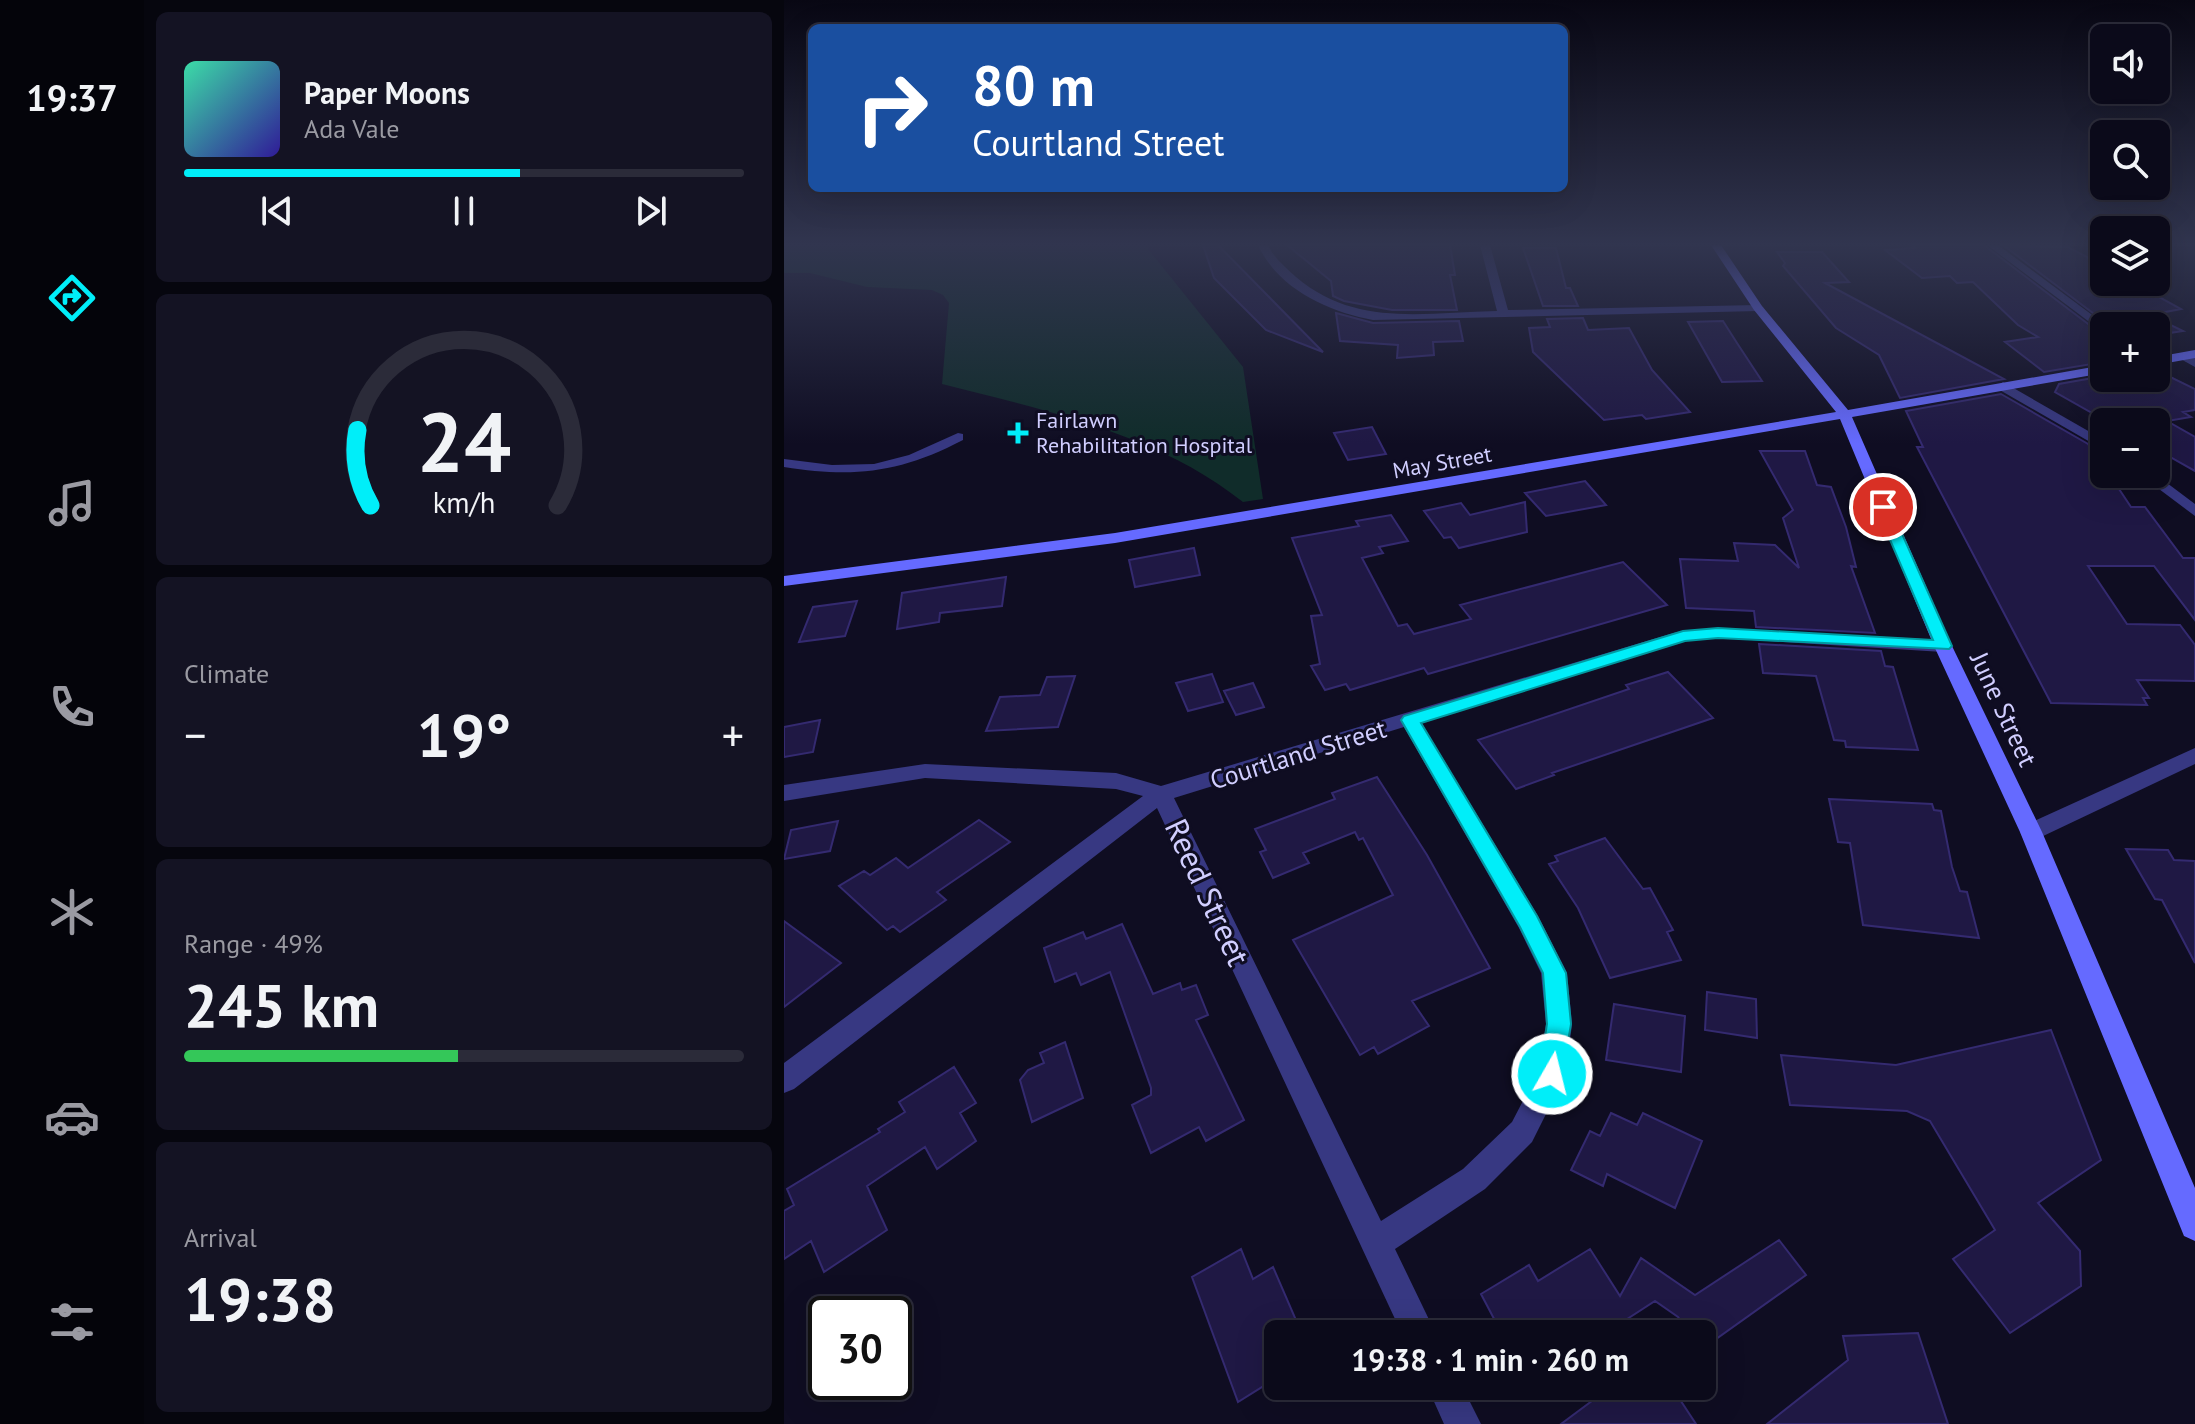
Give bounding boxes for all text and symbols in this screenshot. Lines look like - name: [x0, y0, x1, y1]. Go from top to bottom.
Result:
- map controls: [2090, 24, 2170, 488]
- button: sound: [2090, 24, 2170, 104]
- text: 80 m: [972, 49, 1095, 121]
- icon: right: [840, 56, 944, 160]
- text: Paper Moons: [304, 73, 470, 112]
- text: 19:37: [26, 74, 118, 121]
- text: Ada Vale: [304, 112, 399, 145]
- text: Courtland Street: [972, 119, 1225, 166]
- button: search: [2090, 120, 2170, 200]
- icon: previous: [255, 189, 299, 233]
- icon: pause: [442, 189, 486, 233]
- icon: next: [629, 189, 673, 233]
- button: layers: [2090, 216, 2170, 296]
- icon: directions: [44, 270, 100, 326]
- button: +: [2090, 312, 2170, 392]
- text: 24: [417, 386, 511, 494]
- place label: Fairlawn Rehabilitation Hospital: [1036, 406, 1253, 459]
- button: −: [2090, 408, 2170, 488]
- marker: Fairlawn Rehabilitation Hospital: [1007, 422, 1029, 444]
- street label: May Street: [1390, 439, 1494, 484]
- pin: [1849, 473, 1917, 541]
- icon: music: [44, 475, 100, 531]
- text: km/h: [433, 484, 495, 521]
- icon: arrive: [1861, 485, 1905, 529]
- street label: June Street: [1963, 646, 2045, 772]
- text: Climate: [184, 657, 269, 690]
- icon: phone: [44, 679, 100, 735]
- text: 19°: [417, 696, 511, 774]
- text: −: [184, 706, 206, 763]
- text: +: [722, 706, 744, 763]
- street label: Courtland Street: [1206, 712, 1390, 796]
- street label: Reed Street: [1156, 812, 1260, 972]
- icon: climate: [44, 884, 100, 940]
- text: Range · 49%: [184, 927, 323, 960]
- text: 245 km: [184, 966, 379, 1044]
- position arrow: [1510, 1032, 1594, 1116]
- icon: car: [44, 1089, 100, 1145]
- text: Arrival: [184, 1221, 257, 1254]
- text: 19:38: [184, 1260, 336, 1338]
- icon: filters: [44, 1294, 100, 1350]
- speed limit sign: 30: [808, 1296, 912, 1400]
- text: 19:38 · 1 min · 260 m: [1351, 1340, 1629, 1379]

